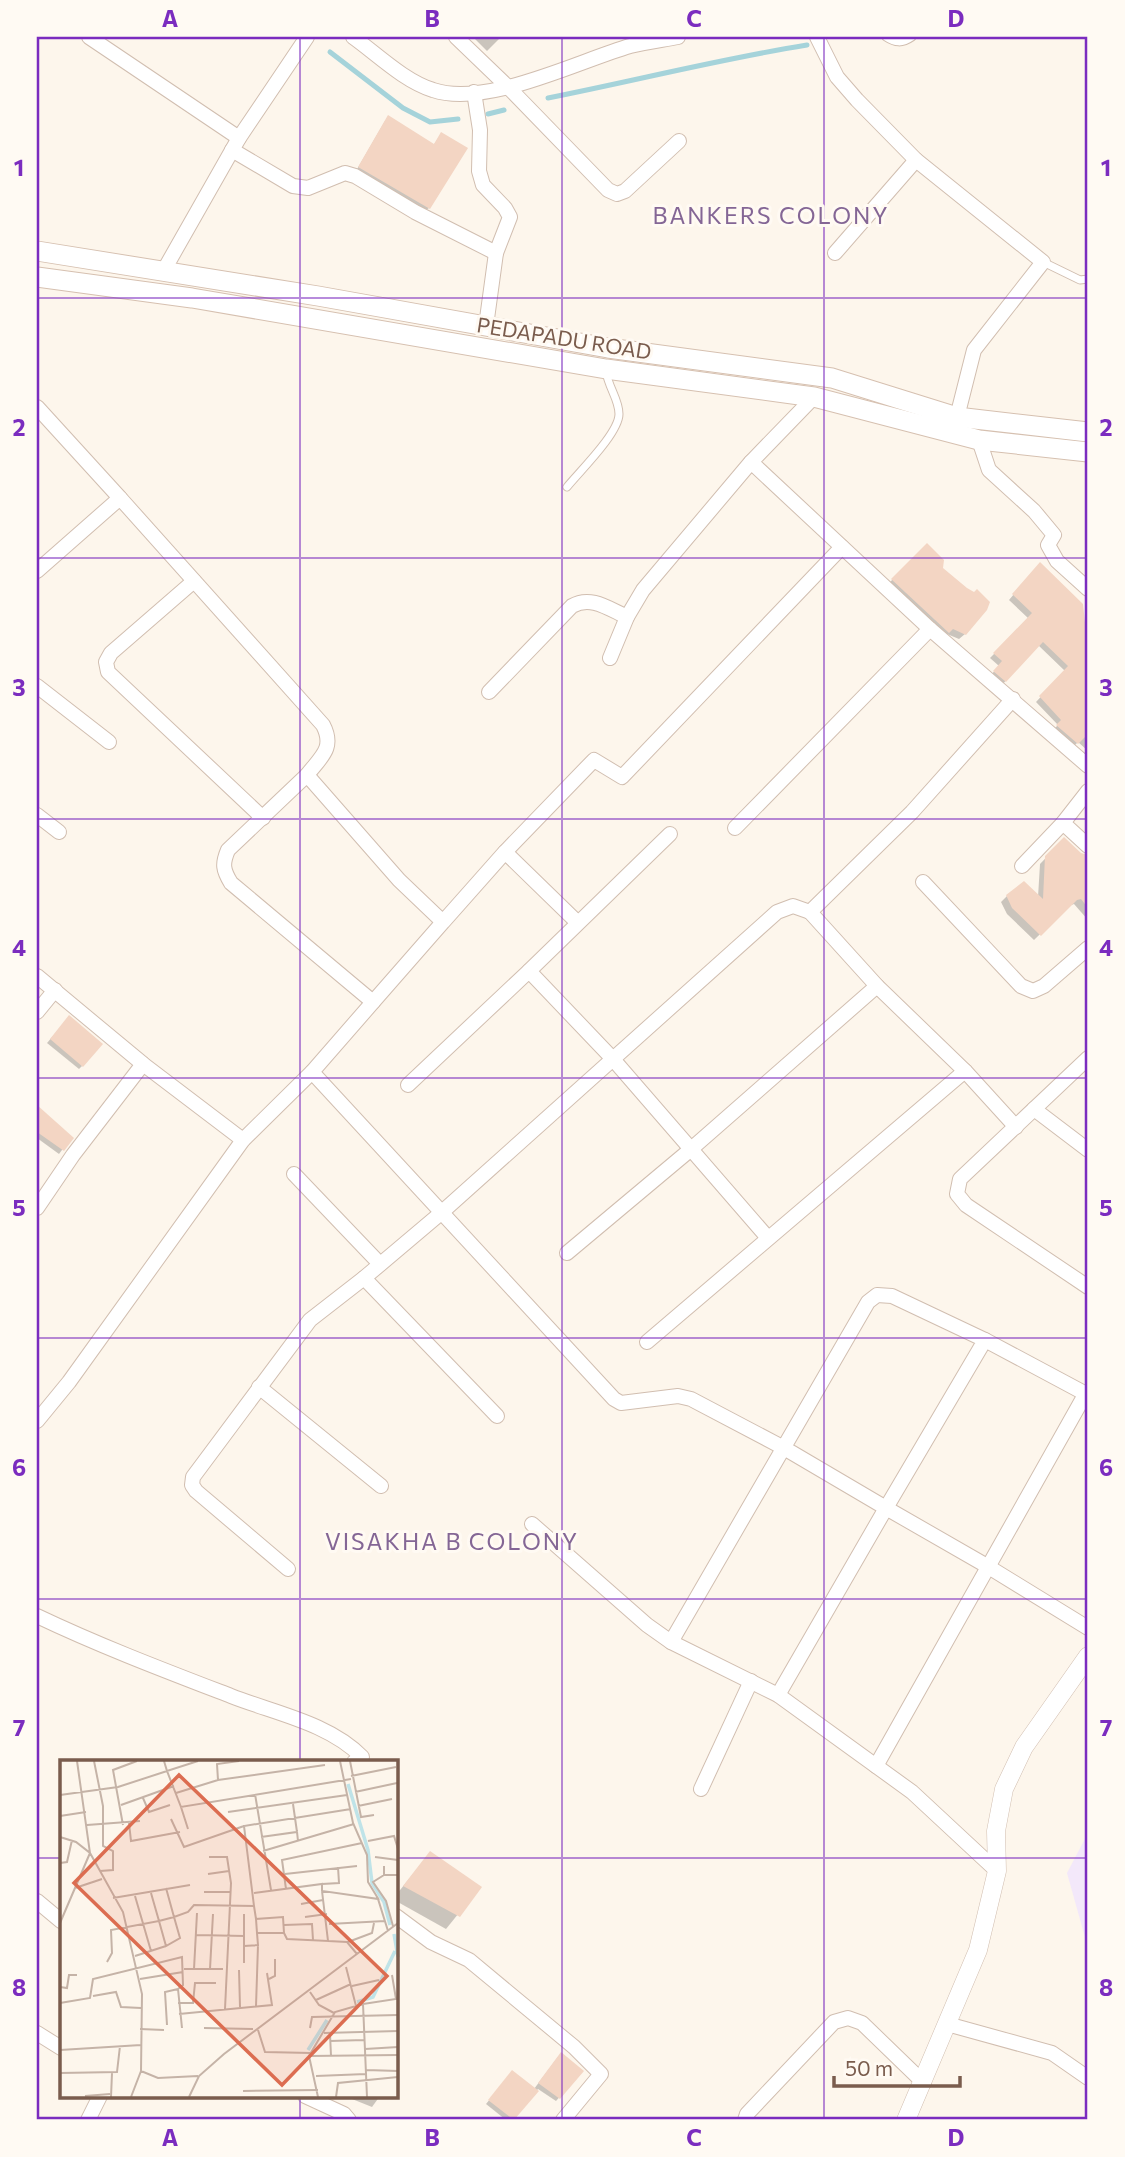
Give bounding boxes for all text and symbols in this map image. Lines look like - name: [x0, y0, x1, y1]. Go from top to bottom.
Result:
- text: A: [162, 4, 179, 32]
- text: B: [424, 4, 440, 32]
- text: C: [686, 4, 702, 32]
- text: D: [948, 4, 965, 32]
- text: 1: [14, 153, 24, 181]
- text: 1: [1101, 153, 1111, 181]
- district label: BANKERS COLONY: [653, 201, 889, 229]
- street label: PEDAPADU ROAD: [475, 311, 653, 364]
- text: 2: [12, 413, 26, 441]
- text: 2: [1099, 413, 1113, 441]
- text: 3: [12, 673, 26, 701]
- text: 3: [1099, 673, 1113, 701]
- text: 4: [12, 933, 26, 961]
- text: 4: [1099, 933, 1113, 961]
- text: 5: [12, 1193, 26, 1221]
- text: 5: [1099, 1193, 1113, 1221]
- text: 6: [12, 1453, 26, 1481]
- text: 6: [1099, 1453, 1113, 1481]
- district label: VISAKHA B COLONY: [325, 1527, 579, 1555]
- text: 7: [13, 1713, 25, 1741]
- text: 7: [1100, 1713, 1112, 1741]
- inset map: [60, 1760, 397, 2098]
- text: 8: [12, 1973, 26, 2001]
- text: 8: [1099, 1973, 1113, 2001]
- scale bar: [834, 2045, 960, 2089]
- text: 50 m: [845, 2055, 893, 2080]
- text: A: [162, 2123, 179, 2151]
- text: B: [424, 2123, 440, 2151]
- text: C: [686, 2123, 702, 2151]
- text: D: [948, 2123, 965, 2151]

